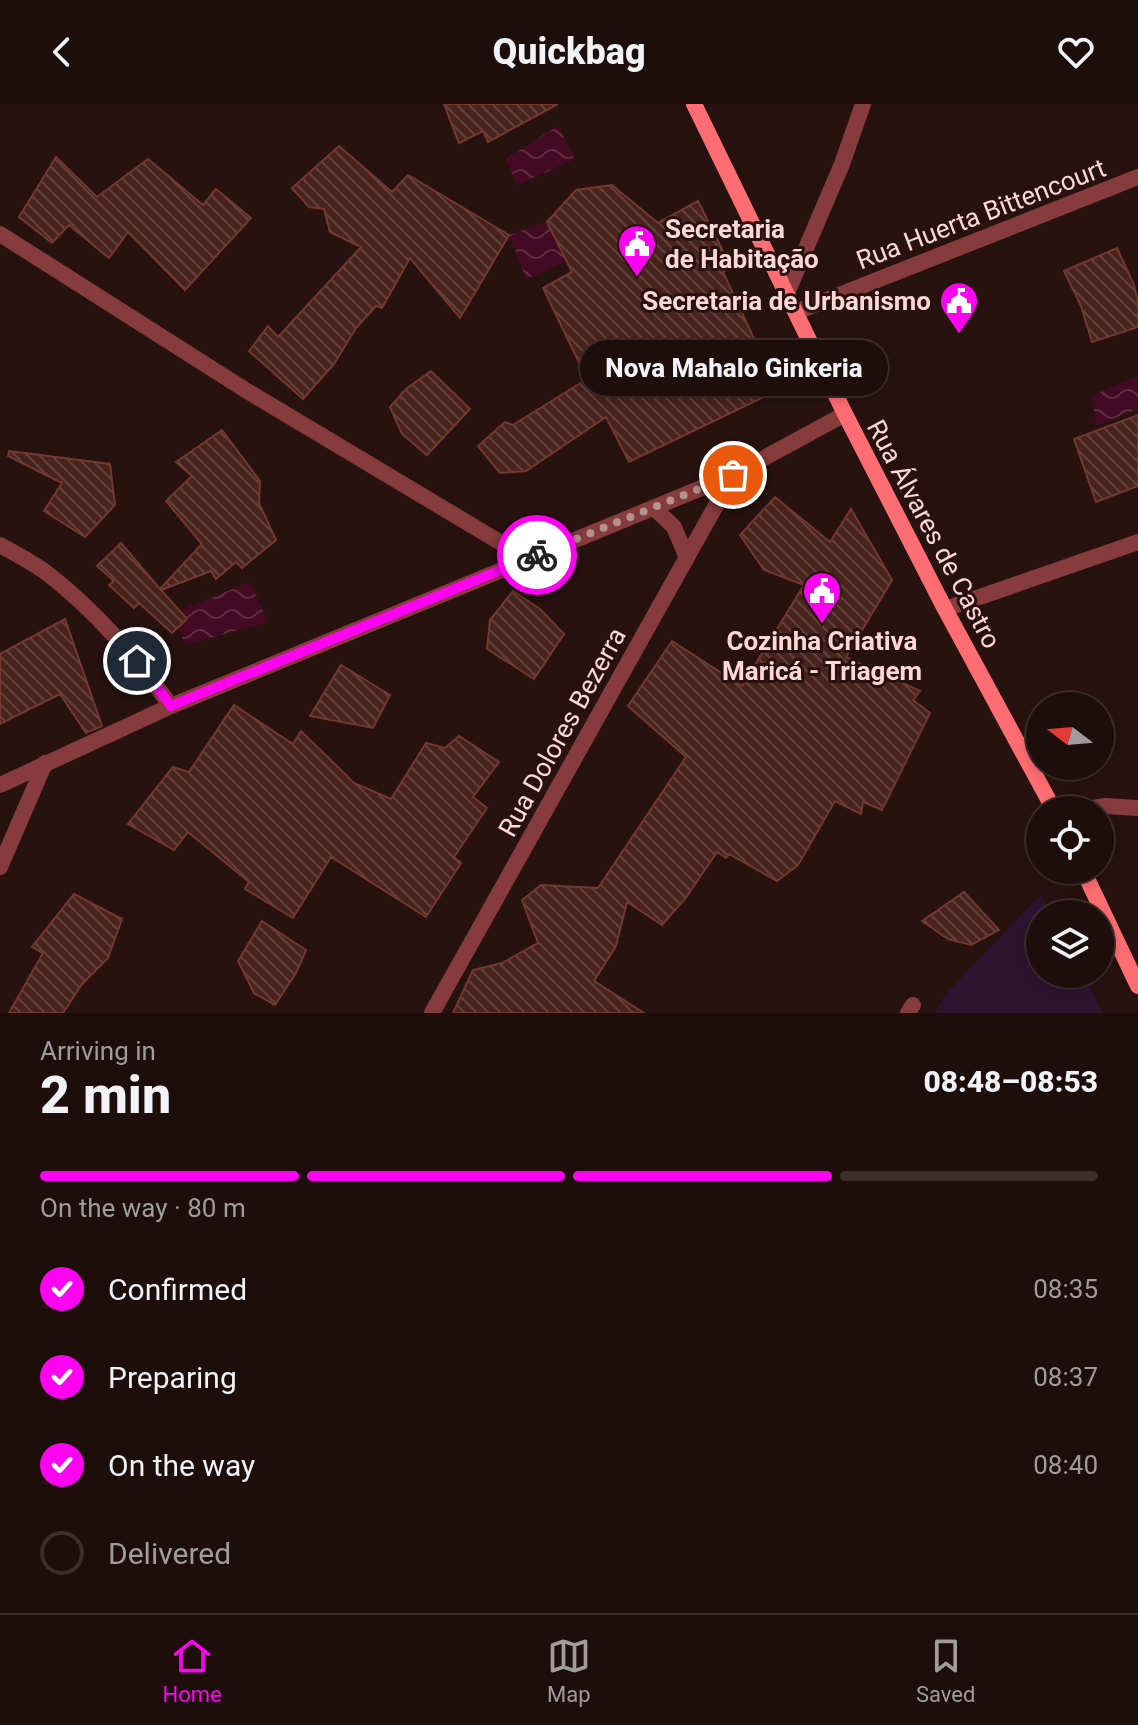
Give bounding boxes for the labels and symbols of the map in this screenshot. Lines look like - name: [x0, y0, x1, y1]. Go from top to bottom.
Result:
- street label: Rua Huerta Bittencourt: [852, 153, 1110, 275]
- place label: Secretaria de Habitação: [665, 214, 819, 274]
- public building icon: Secretaria de Habitação: [616, 223, 658, 278]
- public building icon: Secretaria de Urbanismo: [938, 280, 980, 335]
- place label: Secretaria de Urbanismo: [642, 286, 931, 316]
- callout: Nova Mahalo Ginkeria: [579, 339, 887, 395]
- street label: Rua Álvares de Castro: [861, 415, 1007, 653]
- pin: [699, 441, 767, 509]
- courier: [497, 515, 577, 595]
- public building icon: Cozinha Criativa Maricá - Triagem: [801, 570, 843, 625]
- street label: Rua Dolores Bezerra: [492, 622, 632, 842]
- place label: Cozinha Criativa Maricá - Triagem: [722, 626, 922, 686]
- pin: [103, 627, 171, 695]
- north arrow: [1026, 692, 1114, 780]

